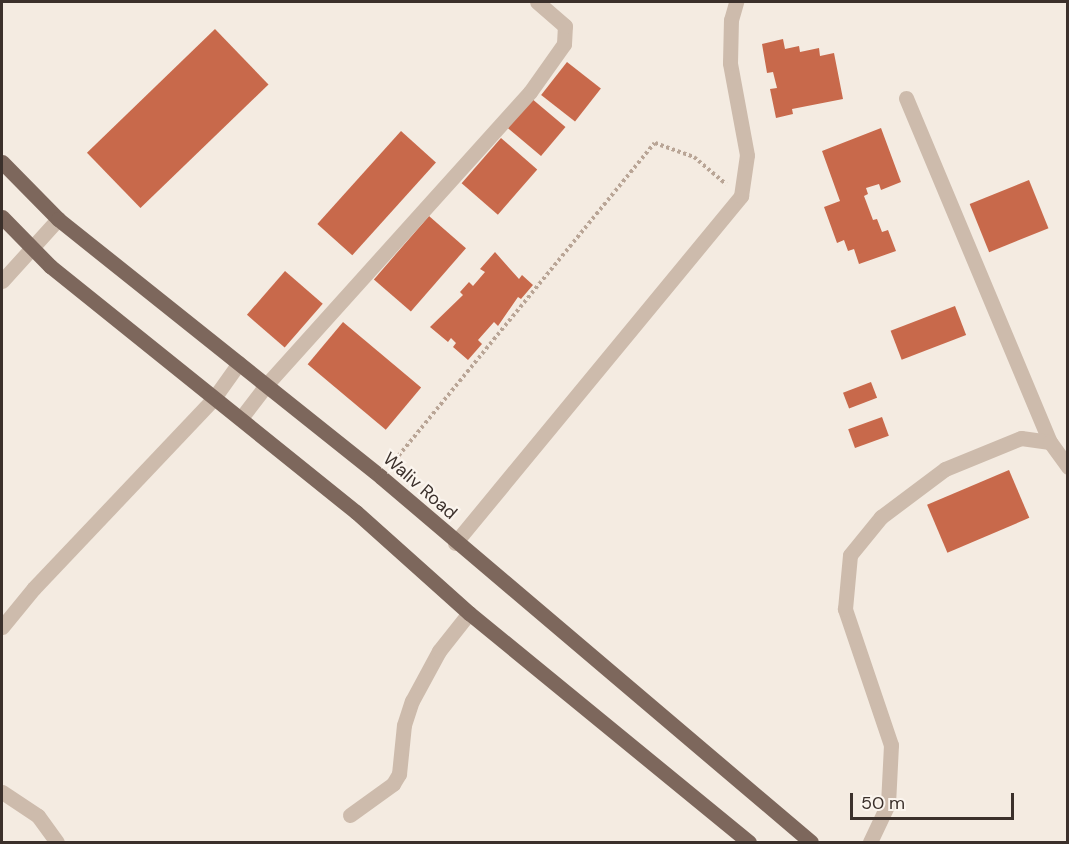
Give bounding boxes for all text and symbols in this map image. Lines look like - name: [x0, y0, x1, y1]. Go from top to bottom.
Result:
- street label: Waliv Road: [379, 448, 461, 524]
- scale bar: [853, 781, 1016, 819]
- text: 50 m: [861, 791, 905, 815]

